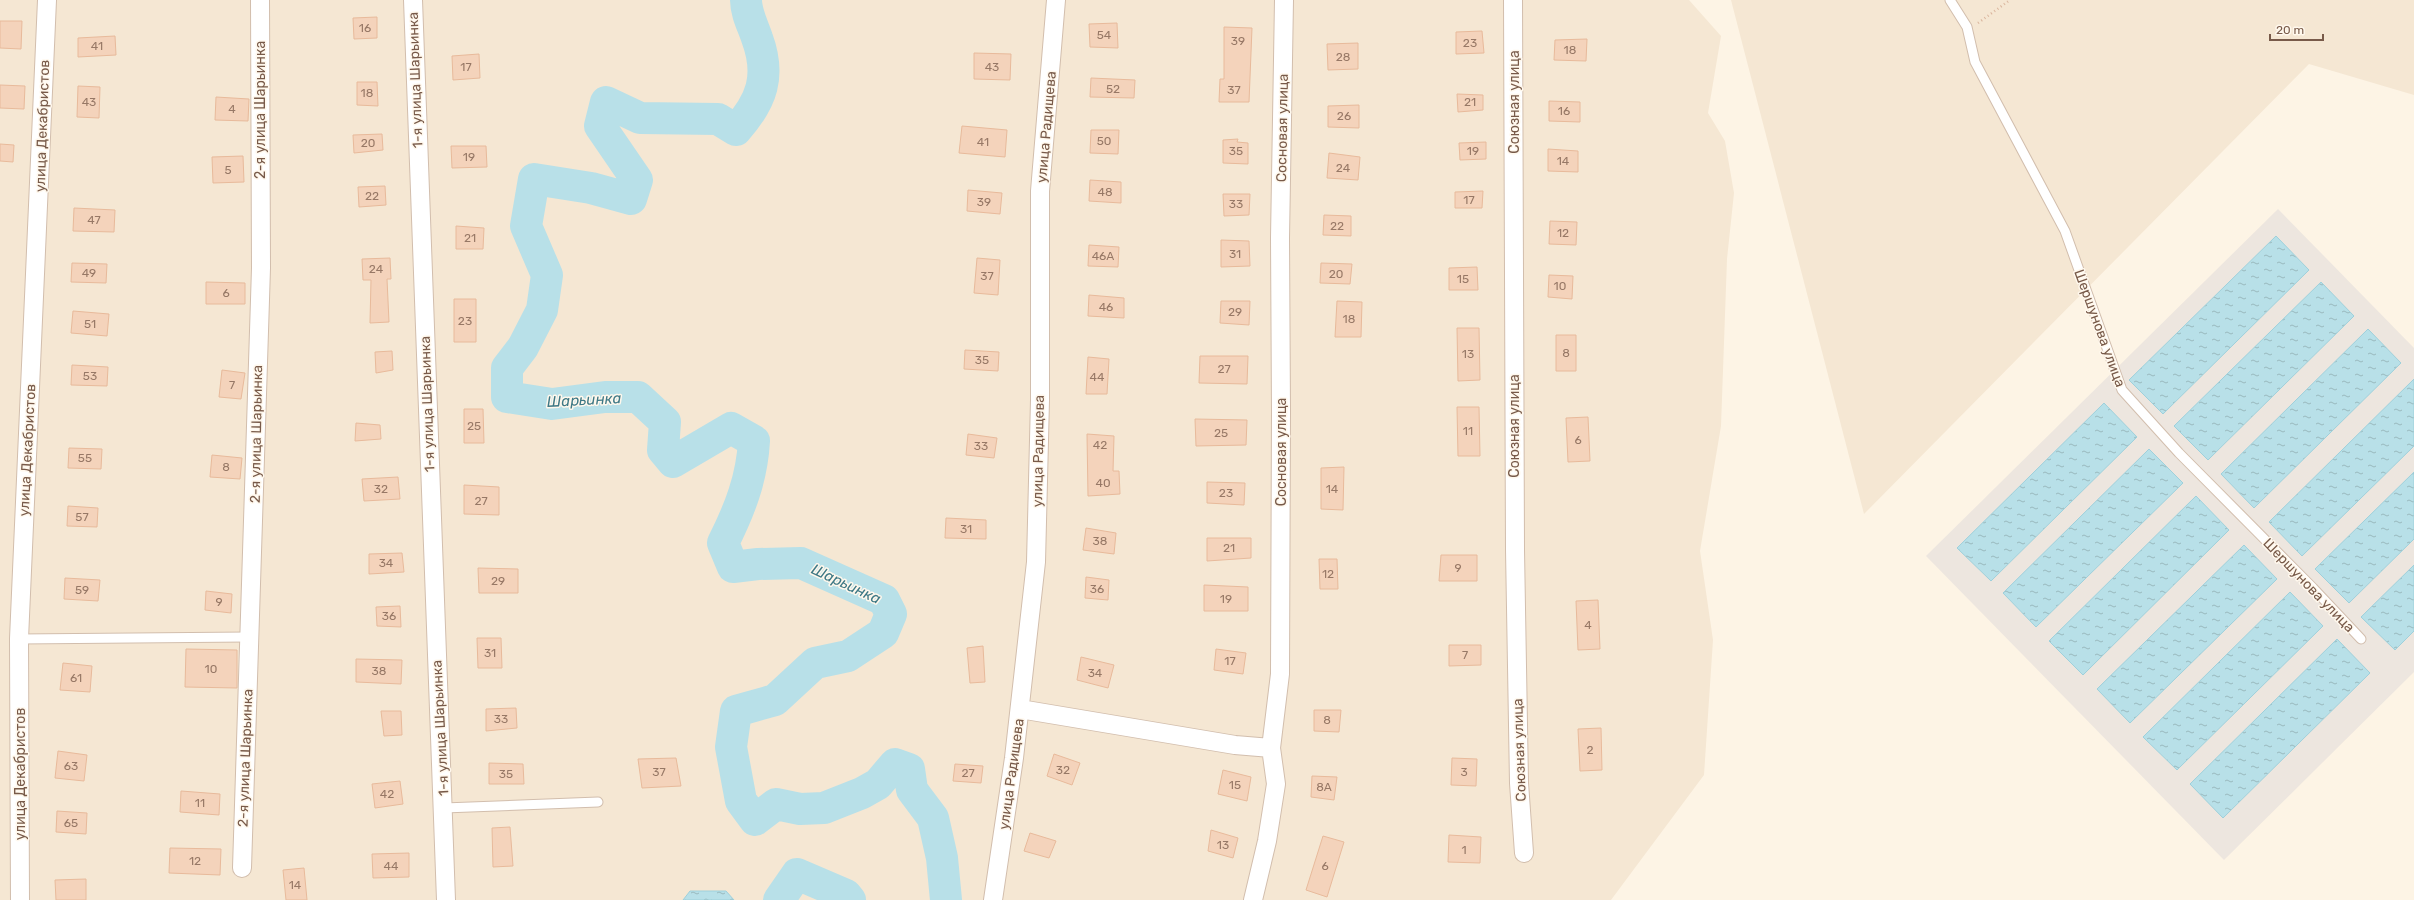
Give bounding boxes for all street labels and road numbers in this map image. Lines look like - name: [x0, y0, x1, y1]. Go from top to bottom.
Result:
- street label: 1-я улица Шарьинка: [405, 12, 426, 148]
- street label: 2-я улица Шарьинка: [252, 41, 269, 179]
- street label: Союзная улица: [1506, 50, 1523, 154]
- street label: улица Декабристов: [32, 59, 53, 193]
- street label: улица Радищева: [1033, 70, 1060, 184]
- street label: Сосновая улица: [1273, 74, 1292, 182]
- street label: Шершунова улица: [2070, 267, 2129, 389]
- street label: 1-я улица Шарьинка: [417, 336, 438, 472]
- street label: 2-я улица Шарьинка: [247, 365, 266, 503]
- street label: Союзная улица: [1506, 374, 1523, 478]
- street label: улица Декабристов: [16, 383, 39, 517]
- street label: улица Радищева: [1029, 395, 1048, 507]
- street label: Сосновая улица: [1273, 398, 1290, 506]
- street label: Шершунова улица: [2259, 535, 2358, 636]
- street label: 1-я улица Шарьинка: [428, 659, 453, 796]
- street label: 2-я улица Шарьинка: [235, 689, 256, 827]
- street label: Союзная улица: [1509, 698, 1530, 802]
- street label: улица Декабристов: [12, 708, 29, 840]
- street label: улица Радищева: [995, 717, 1028, 831]

